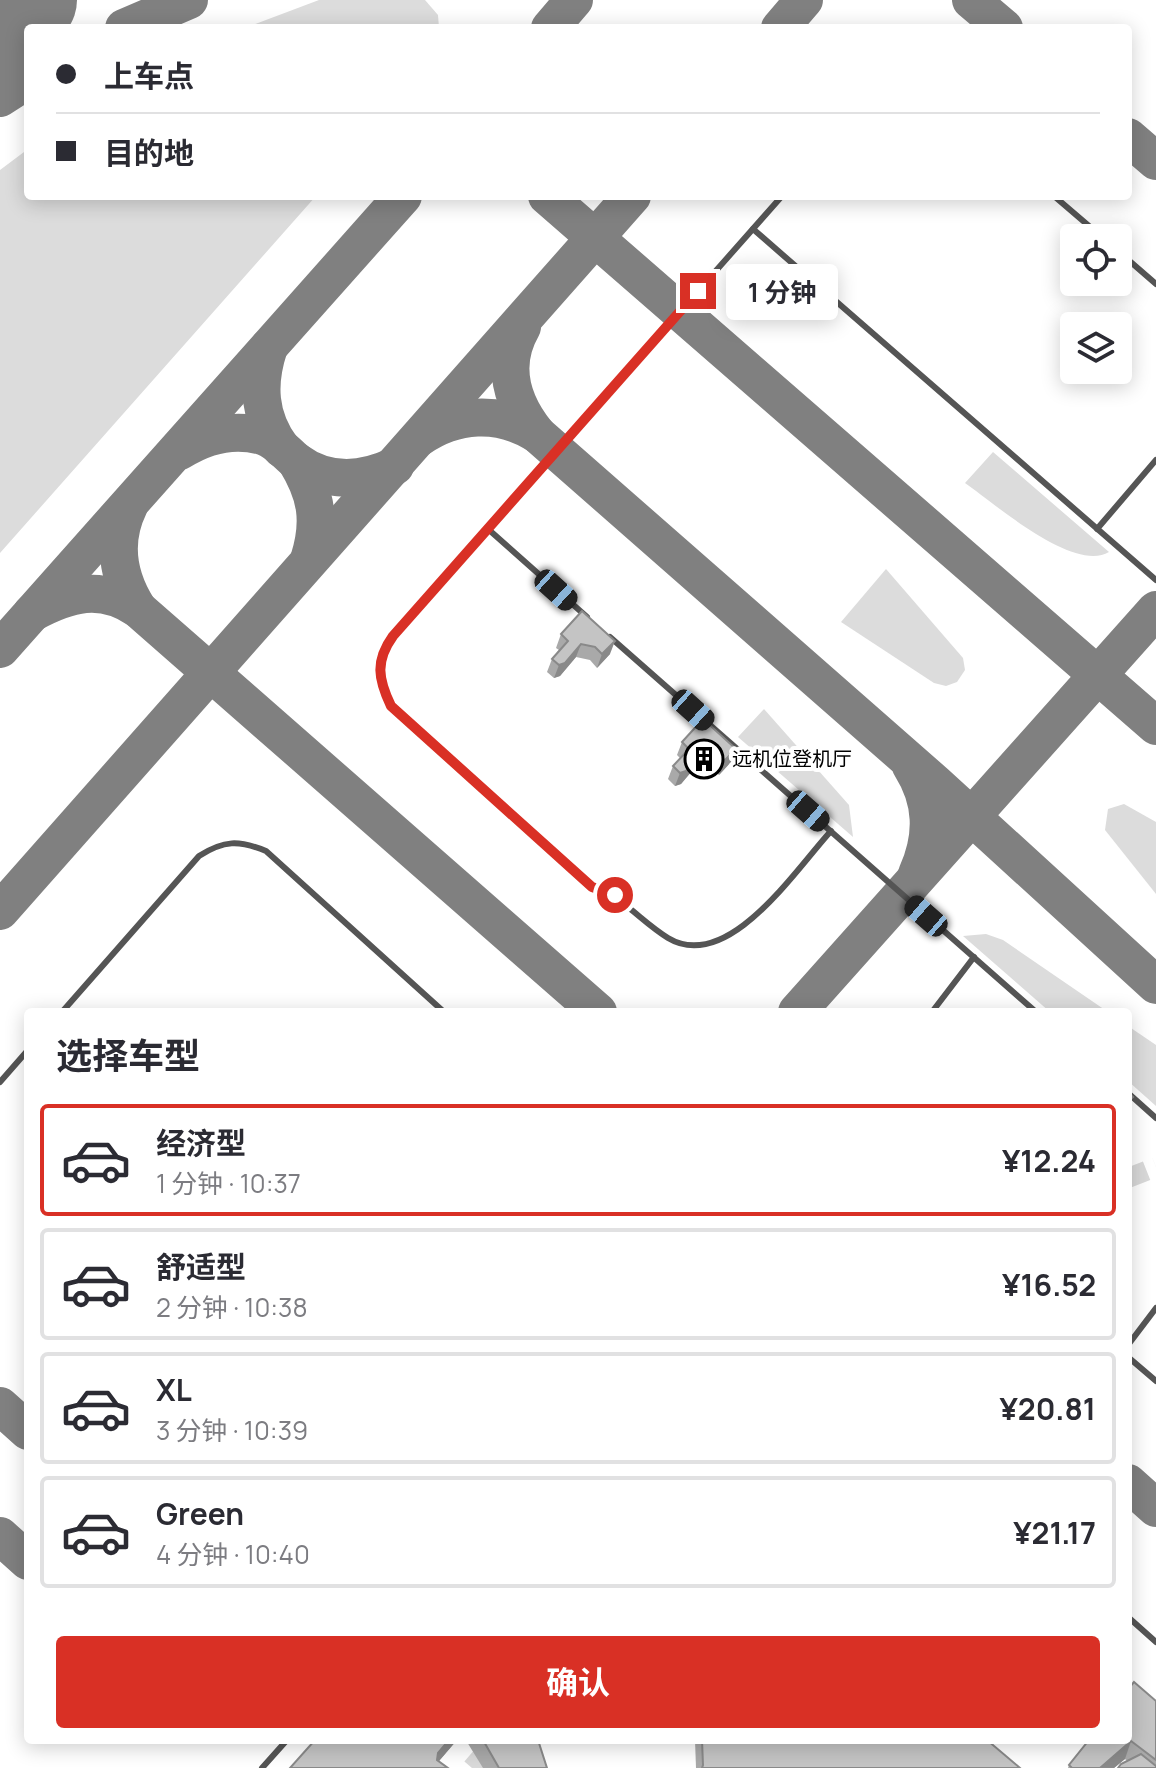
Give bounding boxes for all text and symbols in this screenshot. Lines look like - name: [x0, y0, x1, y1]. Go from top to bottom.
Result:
- text: 上车点: [104, 55, 194, 96]
- text: 目的地: [104, 132, 194, 173]
- map controls: [1060, 224, 1132, 384]
- button: locate: [1060, 224, 1132, 296]
- callout: 1 分钟: [726, 263, 838, 319]
- route end: [680, 273, 716, 309]
- text: 1 分钟: [748, 274, 816, 310]
- button: layers: [1060, 312, 1132, 384]
- car: [530, 565, 582, 615]
- car: [667, 685, 719, 735]
- building icon: 远机位登机厅: [683, 738, 725, 780]
- place label: 远机位登机厅: [732, 745, 852, 772]
- car: [782, 786, 834, 836]
- route start: [597, 877, 633, 913]
- car: [900, 891, 952, 941]
- text: 选择车型: [56, 1031, 200, 1080]
- text: 经济型: [156, 1122, 246, 1163]
- icon: car: [60, 1124, 132, 1196]
- text: ¥12.24: [1002, 1140, 1096, 1181]
- text: 1 分钟 · 10:37: [156, 1165, 301, 1201]
- text: 舒适型: [156, 1246, 246, 1287]
- icon: car: [60, 1248, 132, 1320]
- text: ¥16.52: [1002, 1264, 1096, 1305]
- text: 2 分钟 · 10:38: [156, 1289, 308, 1325]
- text: XL: [156, 1369, 192, 1410]
- icon: car: [60, 1372, 132, 1444]
- text: ¥20.81: [999, 1388, 1096, 1429]
- text: 3 分钟 · 10:39: [156, 1412, 308, 1448]
- text: Green: [156, 1493, 244, 1534]
- icon: car: [60, 1496, 132, 1568]
- text: ¥21.17: [1013, 1512, 1096, 1553]
- text: 4 分钟 · 10:40: [156, 1536, 310, 1572]
- button: 确认: [56, 1636, 1100, 1728]

